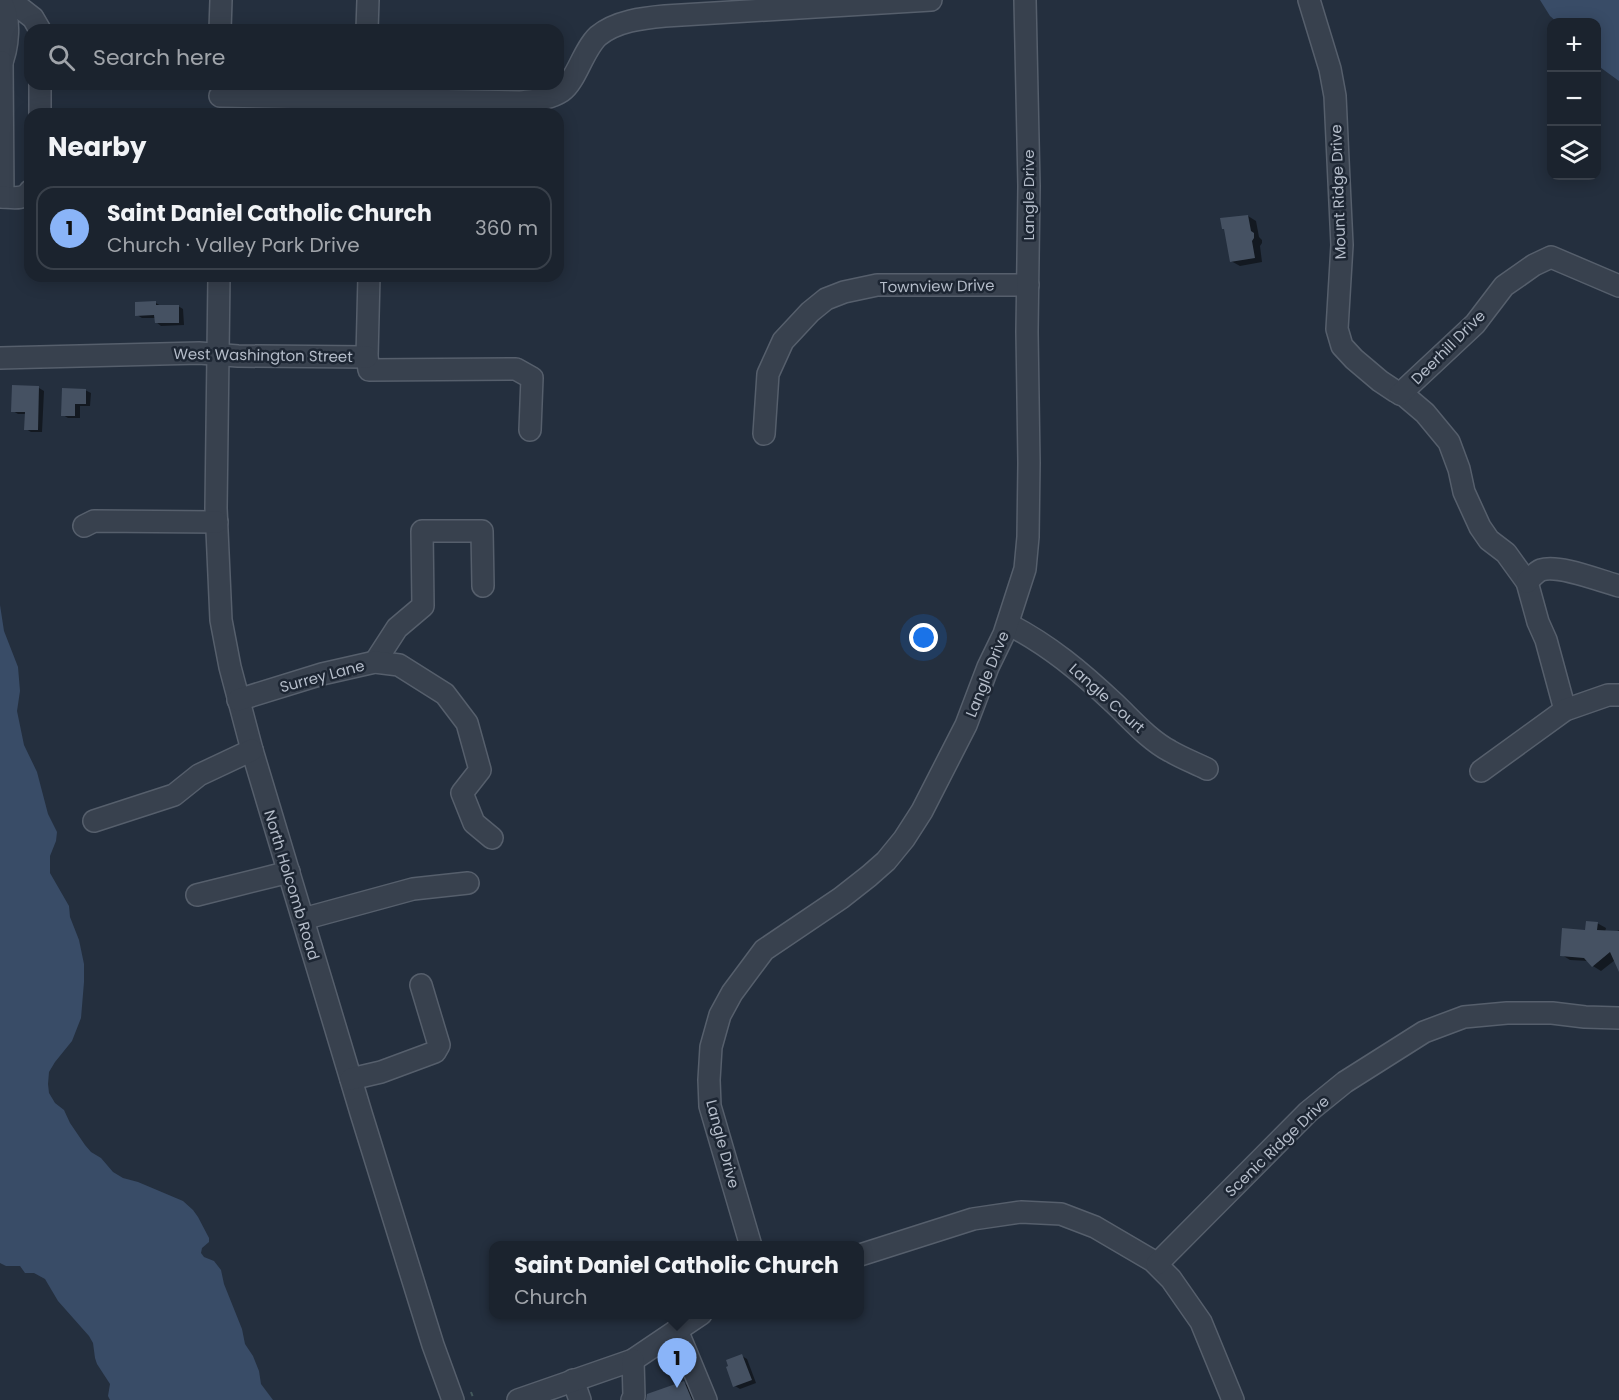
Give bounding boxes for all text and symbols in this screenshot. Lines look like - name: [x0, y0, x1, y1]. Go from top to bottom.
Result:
- map controls: [1547, 18, 1601, 180]
- button: +: [1547, 18, 1601, 72]
- search box: [24, 24, 564, 90]
- icon: search: [45, 41, 78, 74]
- text: Search here: [93, 42, 226, 73]
- button: −: [1547, 72, 1601, 126]
- street label: Mount Ridge Drive: [1325, 124, 1351, 260]
- button: layers: [1547, 126, 1601, 180]
- text: Nearby: [48, 129, 146, 165]
- street label: Langle Drive: [1018, 150, 1039, 240]
- text: Saint Daniel Catholic Church: [107, 198, 432, 229]
- text: 1: [66, 214, 73, 242]
- text: 360 m: [475, 214, 538, 242]
- text: Church · Valley Park Drive: [107, 231, 360, 259]
- street label: Townview Drive: [879, 274, 995, 298]
- street label: Deerhill Drive: [1406, 305, 1490, 389]
- street label: West Washington Street: [173, 343, 353, 367]
- your location: [909, 623, 938, 652]
- street label: Langle Drive: [960, 628, 1014, 720]
- street label: Surrey Lane: [277, 655, 367, 697]
- street label: Langle Court: [1065, 658, 1149, 738]
- street label: North Holcomb Road: [259, 807, 325, 963]
- street label: Scenic Ridge Drive: [1220, 1091, 1334, 1201]
- street label: Langle Drive: [701, 1097, 745, 1191]
- popup: [489, 1241, 864, 1319]
- text: Saint Daniel Catholic Church: [514, 1250, 839, 1281]
- text: Church: [514, 1283, 588, 1311]
- pin: 1: [658, 1338, 696, 1388]

